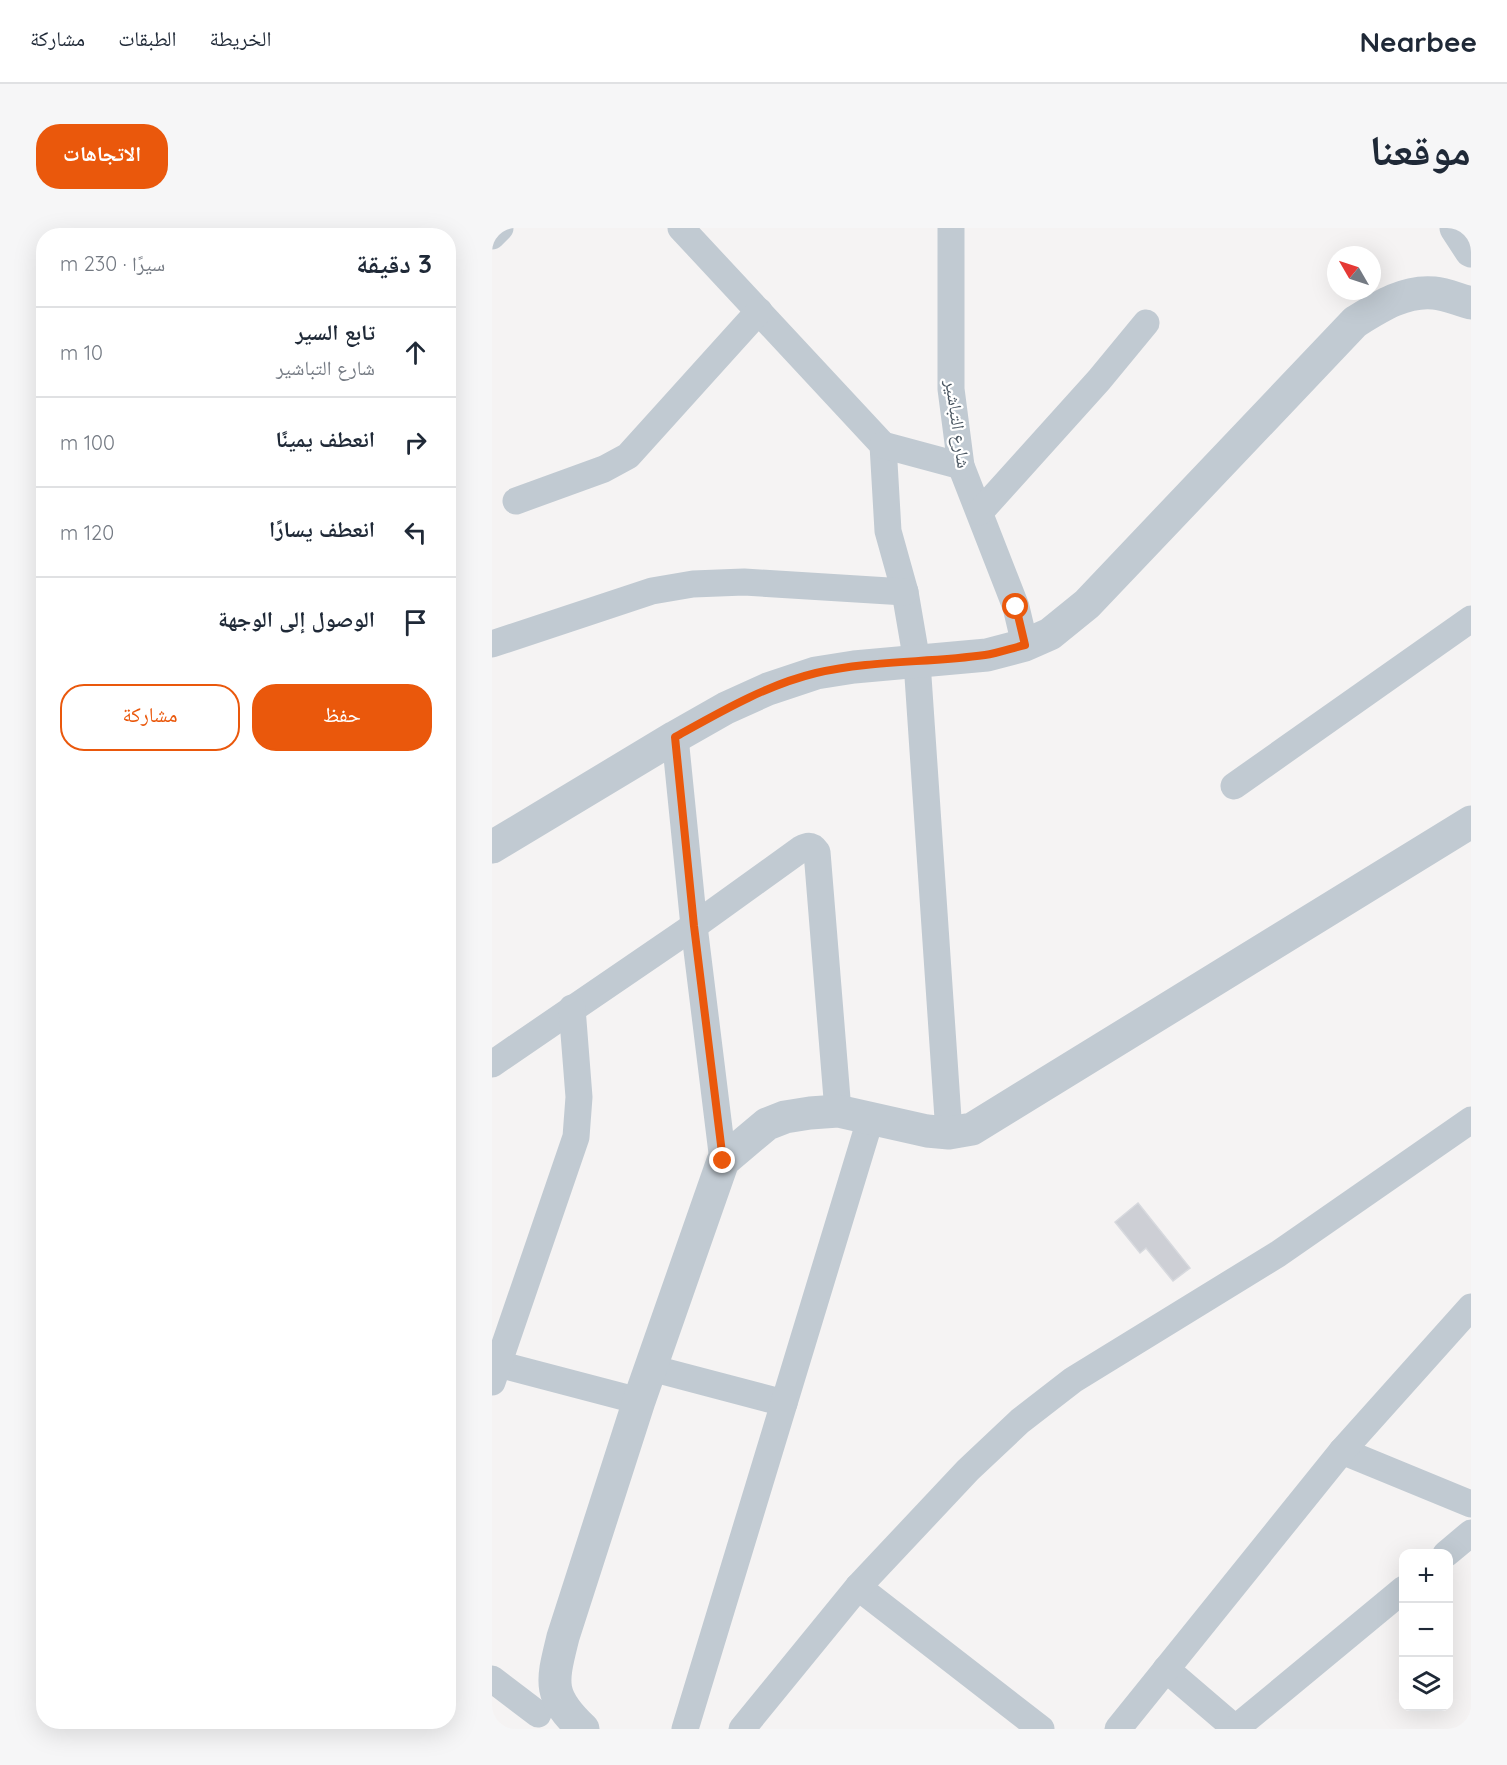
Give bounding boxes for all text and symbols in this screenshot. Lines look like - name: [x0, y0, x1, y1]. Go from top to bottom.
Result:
- text: Nearbee: [1359, 24, 1477, 59]
- text: مشاركة: [30, 25, 85, 51]
- text: الطبقات: [118, 25, 177, 51]
- text: الخريطة: [210, 25, 271, 51]
- text: موقعنا: [1370, 123, 1471, 176]
- button: الاتجاهات: [36, 124, 168, 189]
- north arrow: [1327, 246, 1381, 300]
- text: 3 دقيقة: [356, 247, 432, 280]
- text: سيرًا · 230 m: [60, 251, 165, 276]
- text: تابع السير: [295, 318, 375, 346]
- icon: ahead: [399, 336, 432, 369]
- text: 10 m: [60, 340, 103, 365]
- text: شارع التباشير: [276, 355, 375, 380]
- street label: شارع التباشير: [940, 377, 976, 470]
- text: انعطف يمينًا: [276, 425, 375, 453]
- icon: right: [399, 426, 432, 459]
- text: 100 m: [60, 430, 115, 455]
- text: انعطف يسارًا: [269, 515, 375, 543]
- icon: left: [399, 516, 432, 549]
- text: 120 m: [60, 520, 114, 545]
- route start: [1002, 593, 1028, 619]
- text: الوصول إلى الوجهة: [218, 605, 375, 633]
- icon: arrive: [399, 606, 432, 639]
- button: مشاركة: [60, 684, 240, 751]
- button: حفظ: [252, 684, 432, 751]
- route end: [709, 1147, 735, 1173]
- map controls: [1399, 1549, 1453, 1711]
- button: +: [1399, 1549, 1453, 1603]
- button: −: [1399, 1603, 1453, 1657]
- button: layers: [1399, 1657, 1453, 1711]

